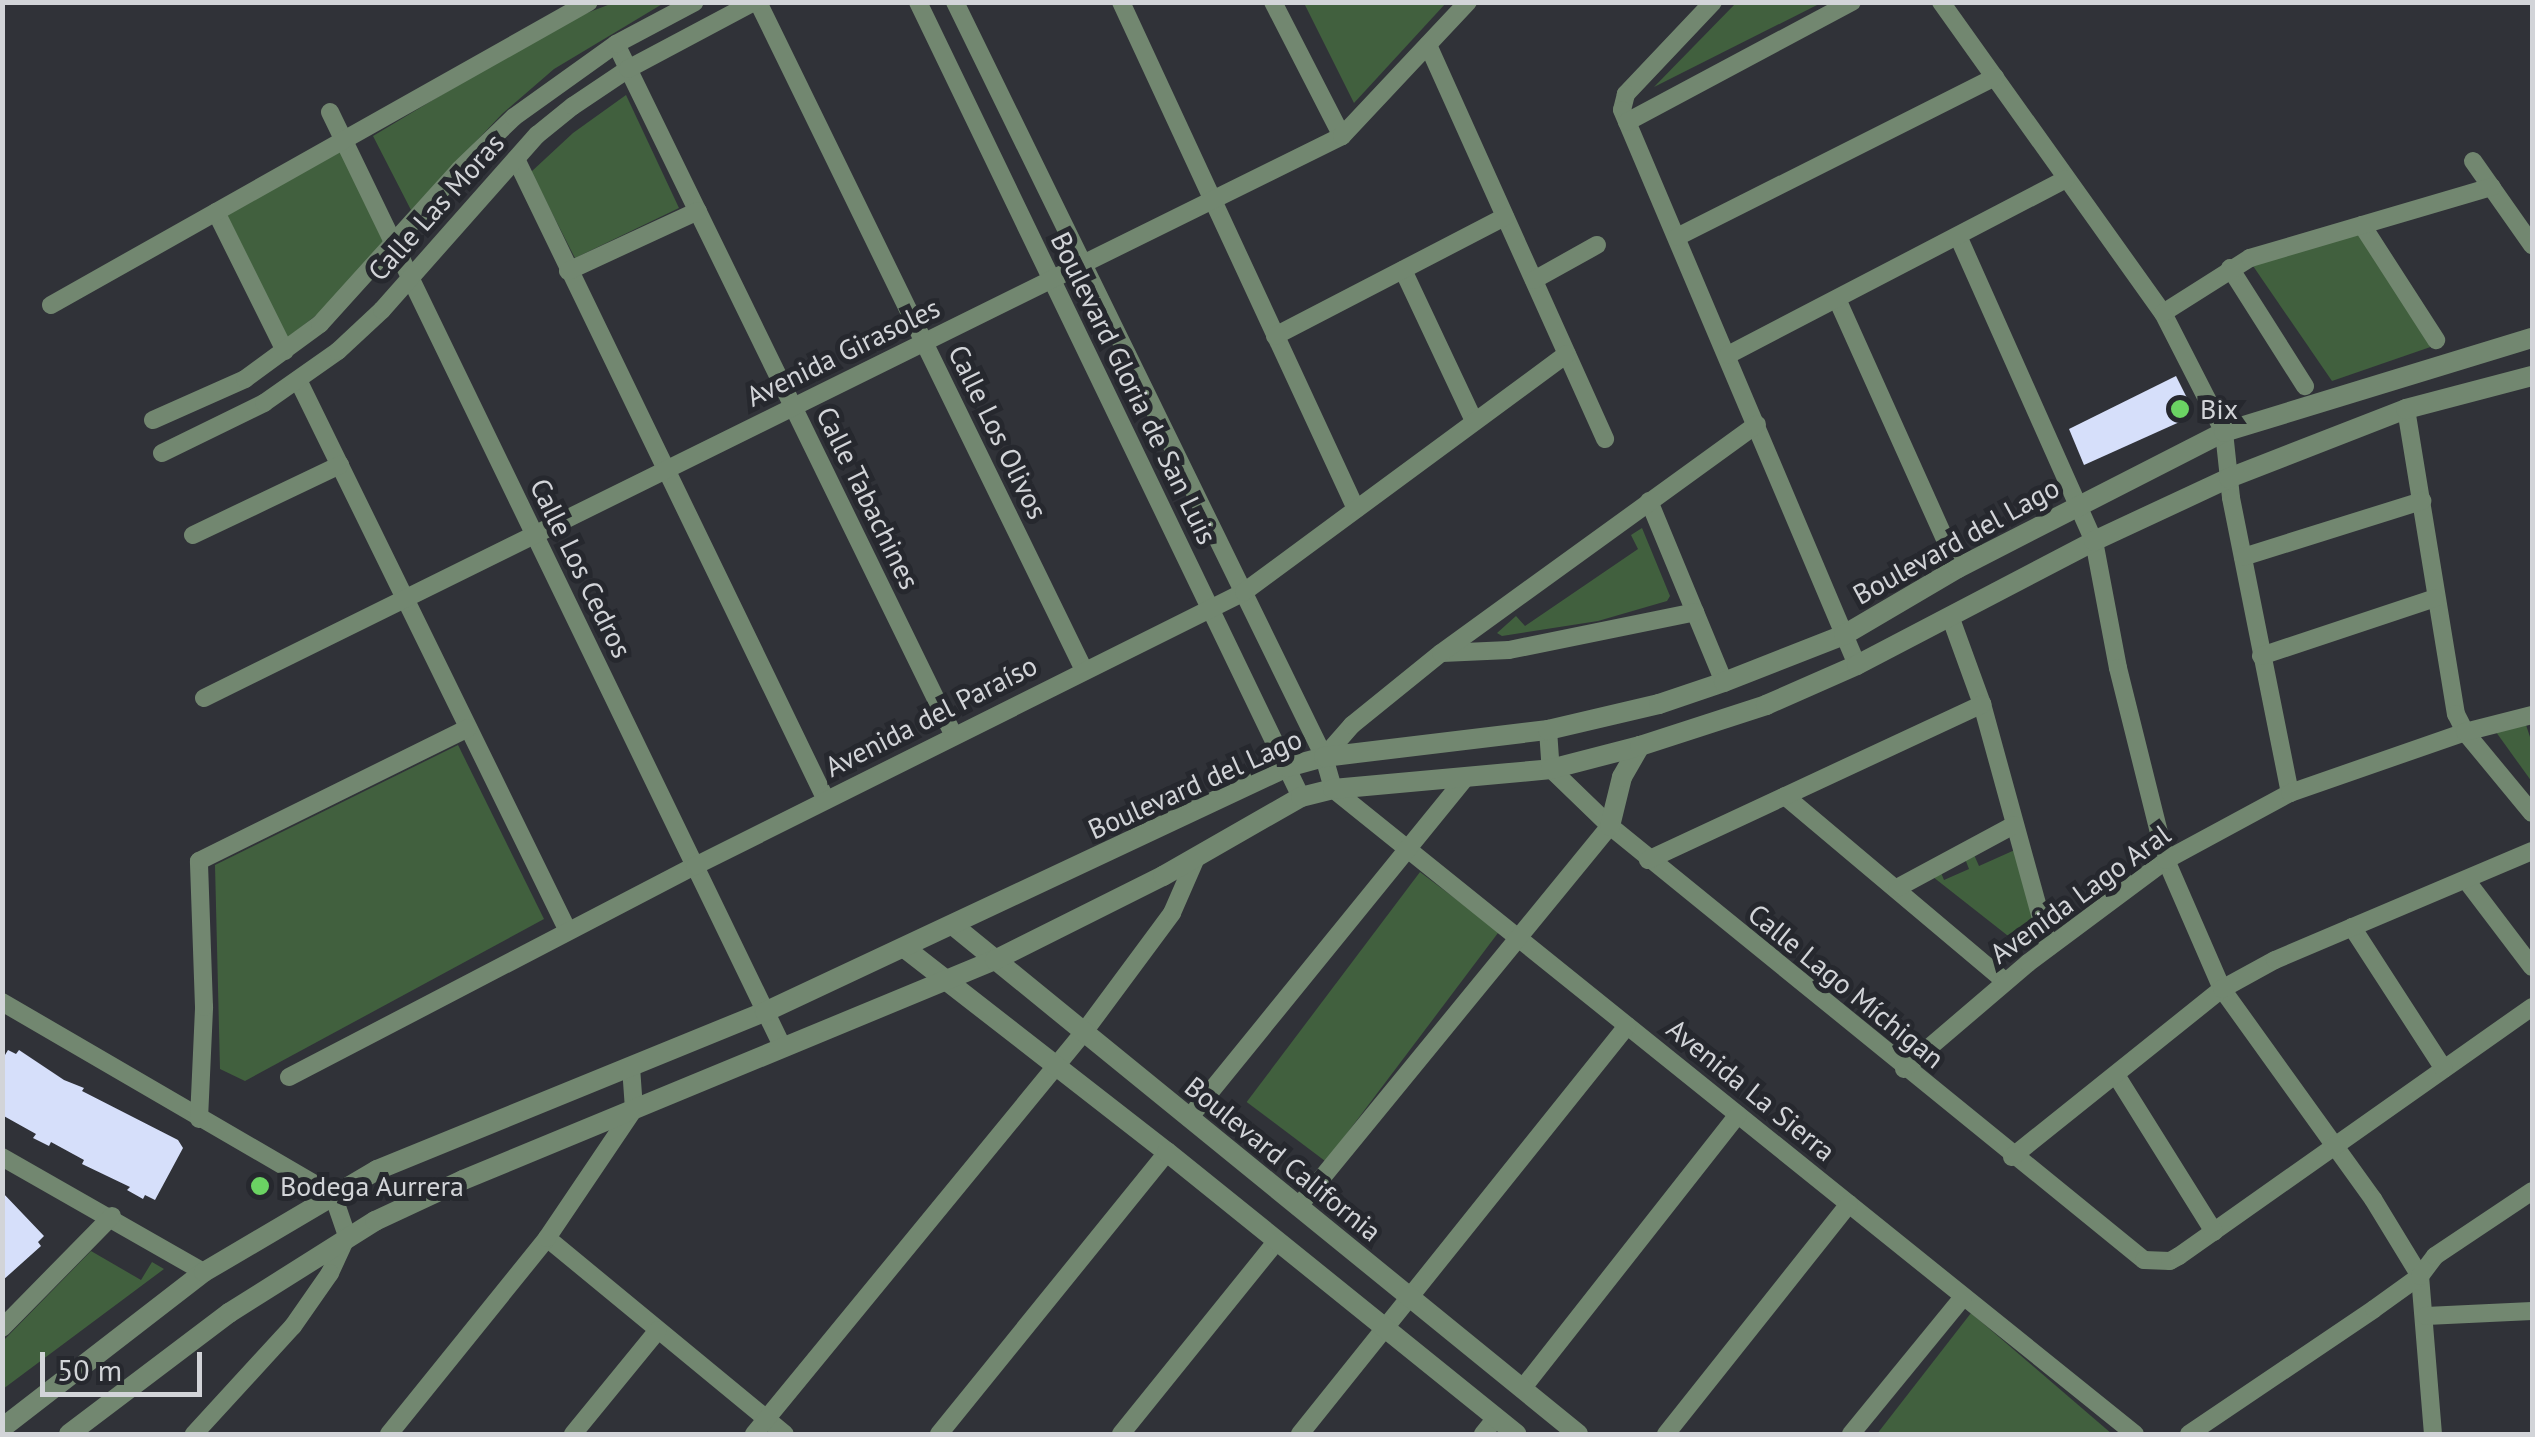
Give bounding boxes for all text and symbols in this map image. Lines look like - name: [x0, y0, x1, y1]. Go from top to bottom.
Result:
- street label: Calle Las Moras: [361, 126, 511, 288]
- street label: Boulevard Gloria de San Luis: [1044, 226, 1224, 550]
- street label: Avenida Girasoles: [741, 291, 945, 413]
- street label: Calle Los Olivos: [941, 340, 1055, 524]
- place label: Bix: [2200, 392, 2238, 426]
- marker: Bix: [2169, 398, 2191, 420]
- street label: Calle Tabachines: [809, 401, 927, 595]
- street label: Boulevard del Lago: [1847, 470, 2065, 612]
- street label: Calle Los Cedros: [523, 473, 639, 663]
- street label: Avenida del Paraíso: [819, 648, 1043, 784]
- street label: Boulevard del Lago: [1083, 722, 1307, 846]
- street label: Avenida Lago Aral: [1983, 817, 2177, 971]
- street label: Calle Lago Míchigan: [1741, 897, 1951, 1075]
- street label: Avenida La Sierra: [1660, 1012, 1842, 1168]
- street label: Boulevard California: [1178, 1070, 1388, 1248]
- place label: Bodega Aurrera: [280, 1169, 465, 1203]
- marker: Bodega Aurrera: [249, 1175, 271, 1197]
- scale bar: [45, 1332, 208, 1394]
- text: 50 m: [57, 1350, 122, 1389]

